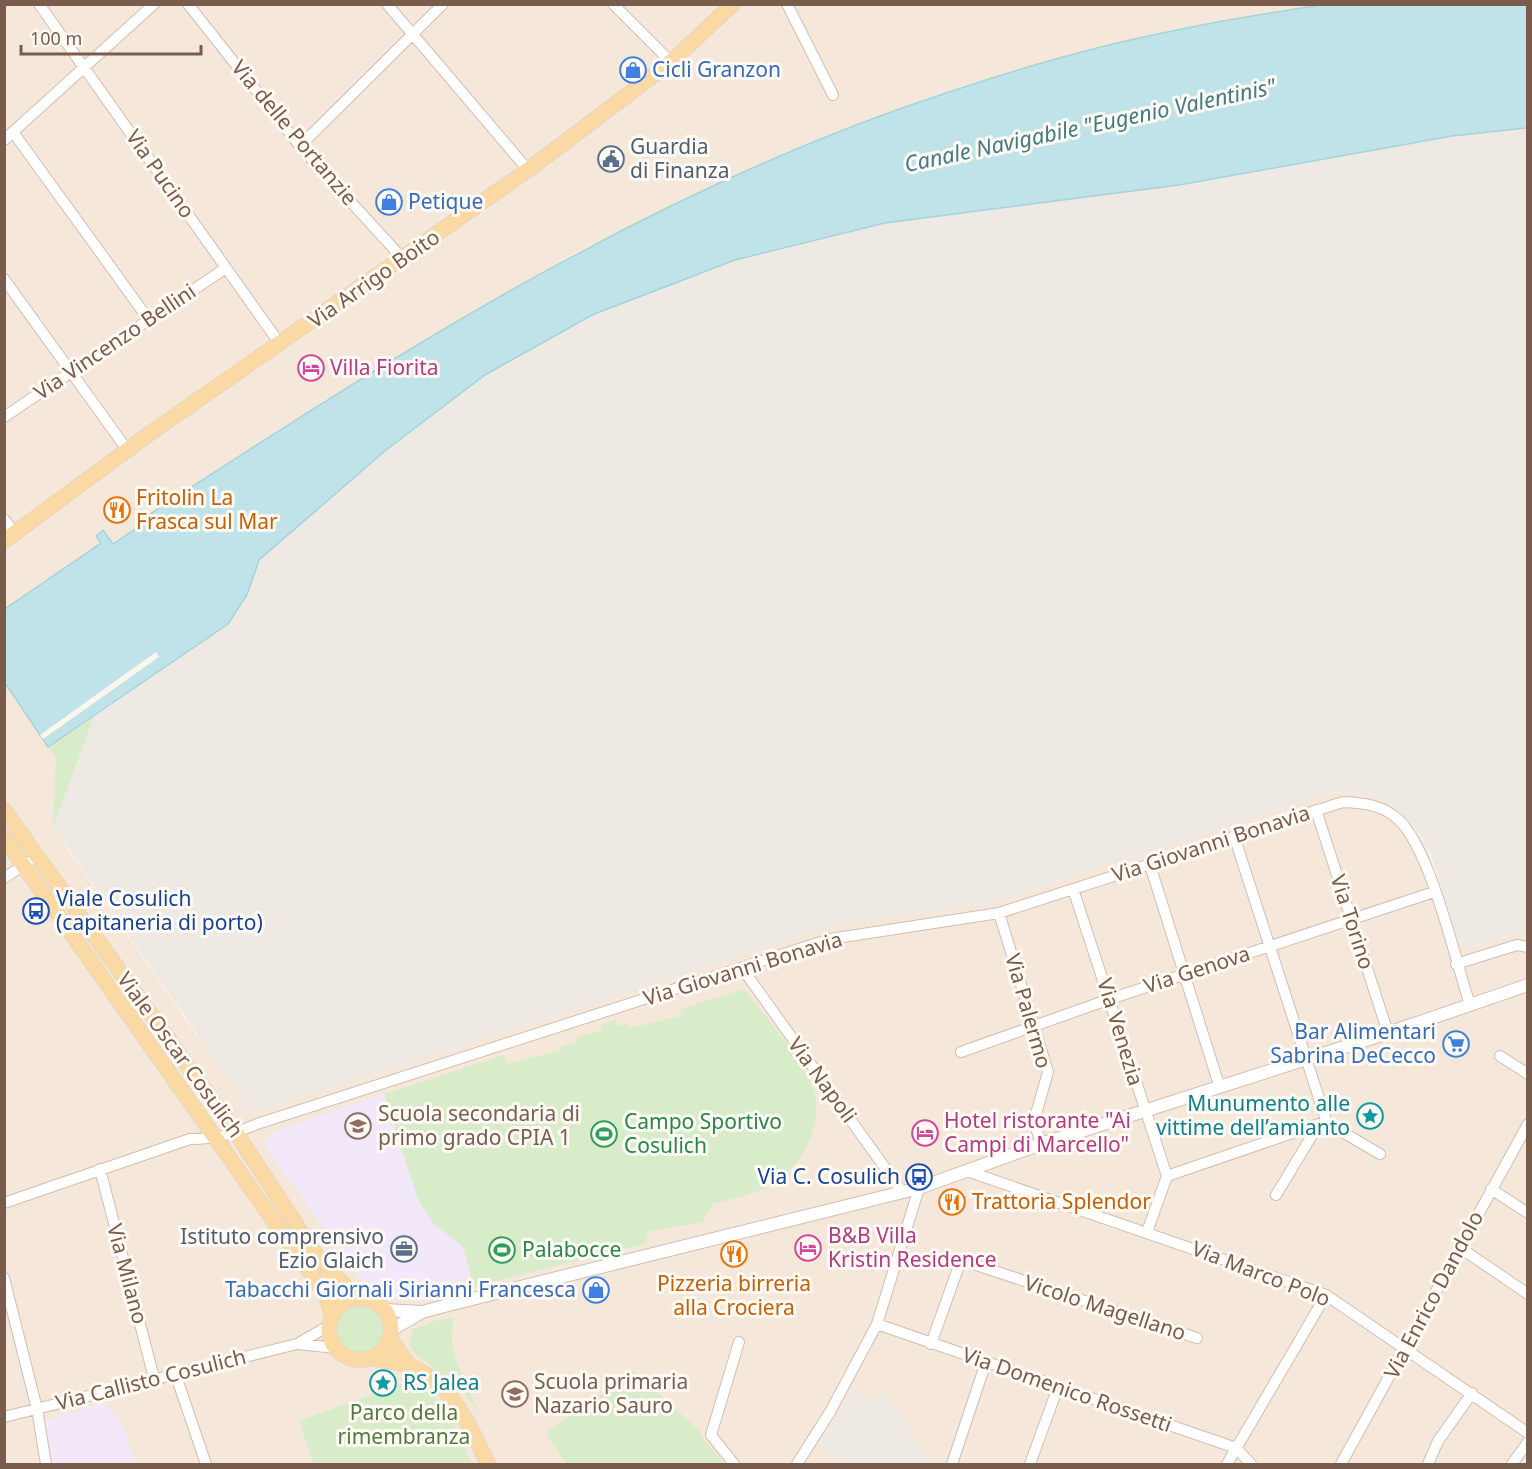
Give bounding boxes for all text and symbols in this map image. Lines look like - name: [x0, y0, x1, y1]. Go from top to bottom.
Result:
- scale bar: [21, 18, 201, 56]
- text: 100 m: [30, 26, 82, 50]
- street label: Via delle Portanzie: [226, 54, 364, 211]
- shop icon: Cicli Granzon: [618, 55, 648, 85]
- place label: Cicli Granzon: [652, 55, 781, 83]
- water label: Canale Navigabile "Eugenio Valentinis": [901, 70, 1280, 178]
- street label: Via Pucino: [120, 124, 202, 223]
- place label: Guardia di Finanza: [630, 132, 730, 184]
- public building icon: Guardia di Finanza: [596, 144, 626, 174]
- shop icon: Petique: [374, 187, 404, 217]
- place label: Petique: [408, 187, 483, 215]
- street label: Via Arrigo Boito: [302, 222, 445, 334]
- street label: Via Vincenzo Bellini: [28, 277, 201, 406]
- hotel icon: Villa Fiorita: [296, 353, 326, 383]
- place label: Villa Fiorita: [330, 353, 439, 381]
- place label: Fritolin La Frasca sul Mar: [136, 483, 278, 535]
- restaurant icon: Fritolin La Frasca sul Mar: [102, 495, 132, 525]
- street label: Via Giovanni Bonavia: [1108, 798, 1313, 888]
- street label: Via Torino: [1325, 871, 1381, 973]
- place label: Viale Cosulich (capitaneria di porto): [56, 884, 263, 936]
- bus stop icon: Viale Cosulich (capitaneria di porto): [21, 896, 51, 926]
- street label: Via Giovanni Bonavia: [640, 924, 846, 1012]
- street label: Via Genova: [1140, 939, 1253, 999]
- street label: Via Palermo: [999, 950, 1059, 1071]
- street label: Viale Oscar Cosulich: [111, 966, 250, 1143]
- street label: Via Venezia: [1091, 975, 1151, 1089]
- place label: Bar Alimentari Sabrina DeCecco: [1270, 1017, 1436, 1069]
- supermarket icon: Bar Alimentari Sabrina DeCecco: [1441, 1029, 1471, 1059]
- street label: Via Napoli: [782, 1031, 863, 1128]
- place label: Munumento alle vittime dell’amianto: [1156, 1089, 1350, 1141]
- place label: Scuola secondaria di primo grado CPIA 1: [378, 1099, 580, 1151]
- place icon: Munumento alle vittime dell’amianto: [1355, 1101, 1385, 1131]
- place label: Hotel ristorante "Ai Campi di Marcello": [944, 1106, 1131, 1158]
- place label: Campo Sportivo Cosulich: [624, 1107, 782, 1159]
- school or university icon: Scuola secondaria di primo grado CPIA 1: [343, 1111, 373, 1141]
- hotel icon: Hotel ristorante "Ai Campi di Marcello": [910, 1118, 940, 1148]
- sports icon: Campo Sportivo Cosulich: [589, 1119, 619, 1149]
- place label: Via C. Cosulich: [757, 1162, 900, 1190]
- bus stop icon: Via C. Cosulich: [904, 1162, 934, 1192]
- restaurant icon: Trattoria Splendor: [937, 1187, 967, 1217]
- place label: Trattoria Splendor: [972, 1187, 1151, 1215]
- street label: Via Enrico Dandolo: [1377, 1206, 1489, 1383]
- street label: Via Milano: [101, 1221, 155, 1327]
- place label: B&B Villa Kristin Residence: [828, 1221, 997, 1273]
- place label: Istituto comprensivo Ezio Glaich: [180, 1222, 384, 1274]
- hotel icon: B&B Villa Kristin Residence: [793, 1233, 823, 1263]
- office icon: Istituto comprensivo Ezio Glaich: [389, 1234, 419, 1264]
- street label: Via Marco Polo: [1188, 1234, 1335, 1312]
- sports icon: Palabocce: [487, 1235, 517, 1265]
- place label: Palabocce: [522, 1235, 621, 1263]
- restaurant icon: Pizzeria birreria alla Crociera: [719, 1239, 749, 1269]
- street label: Vicolo Magellano: [1021, 1268, 1190, 1346]
- place label: Pizzeria birreria alla Crociera: [657, 1269, 811, 1321]
- place label: Tabacchi Giornali Sirianni Francesca: [225, 1275, 576, 1303]
- shop icon: Tabacchi Giornali Sirianni Francesca: [581, 1275, 611, 1305]
- street label: Via Domenico Rossetti: [959, 1340, 1176, 1438]
- street label: Via Callisto Cosulich: [53, 1342, 249, 1416]
- place label: Scuola primaria Nazario Sauro: [534, 1367, 688, 1419]
- place icon: RS Jalea: [368, 1368, 398, 1398]
- place label: RS Jalea: [403, 1368, 480, 1396]
- school or university icon: Scuola primaria Nazario Sauro: [500, 1379, 530, 1409]
- park label: Parco della rimembranza: [338, 1398, 470, 1450]

